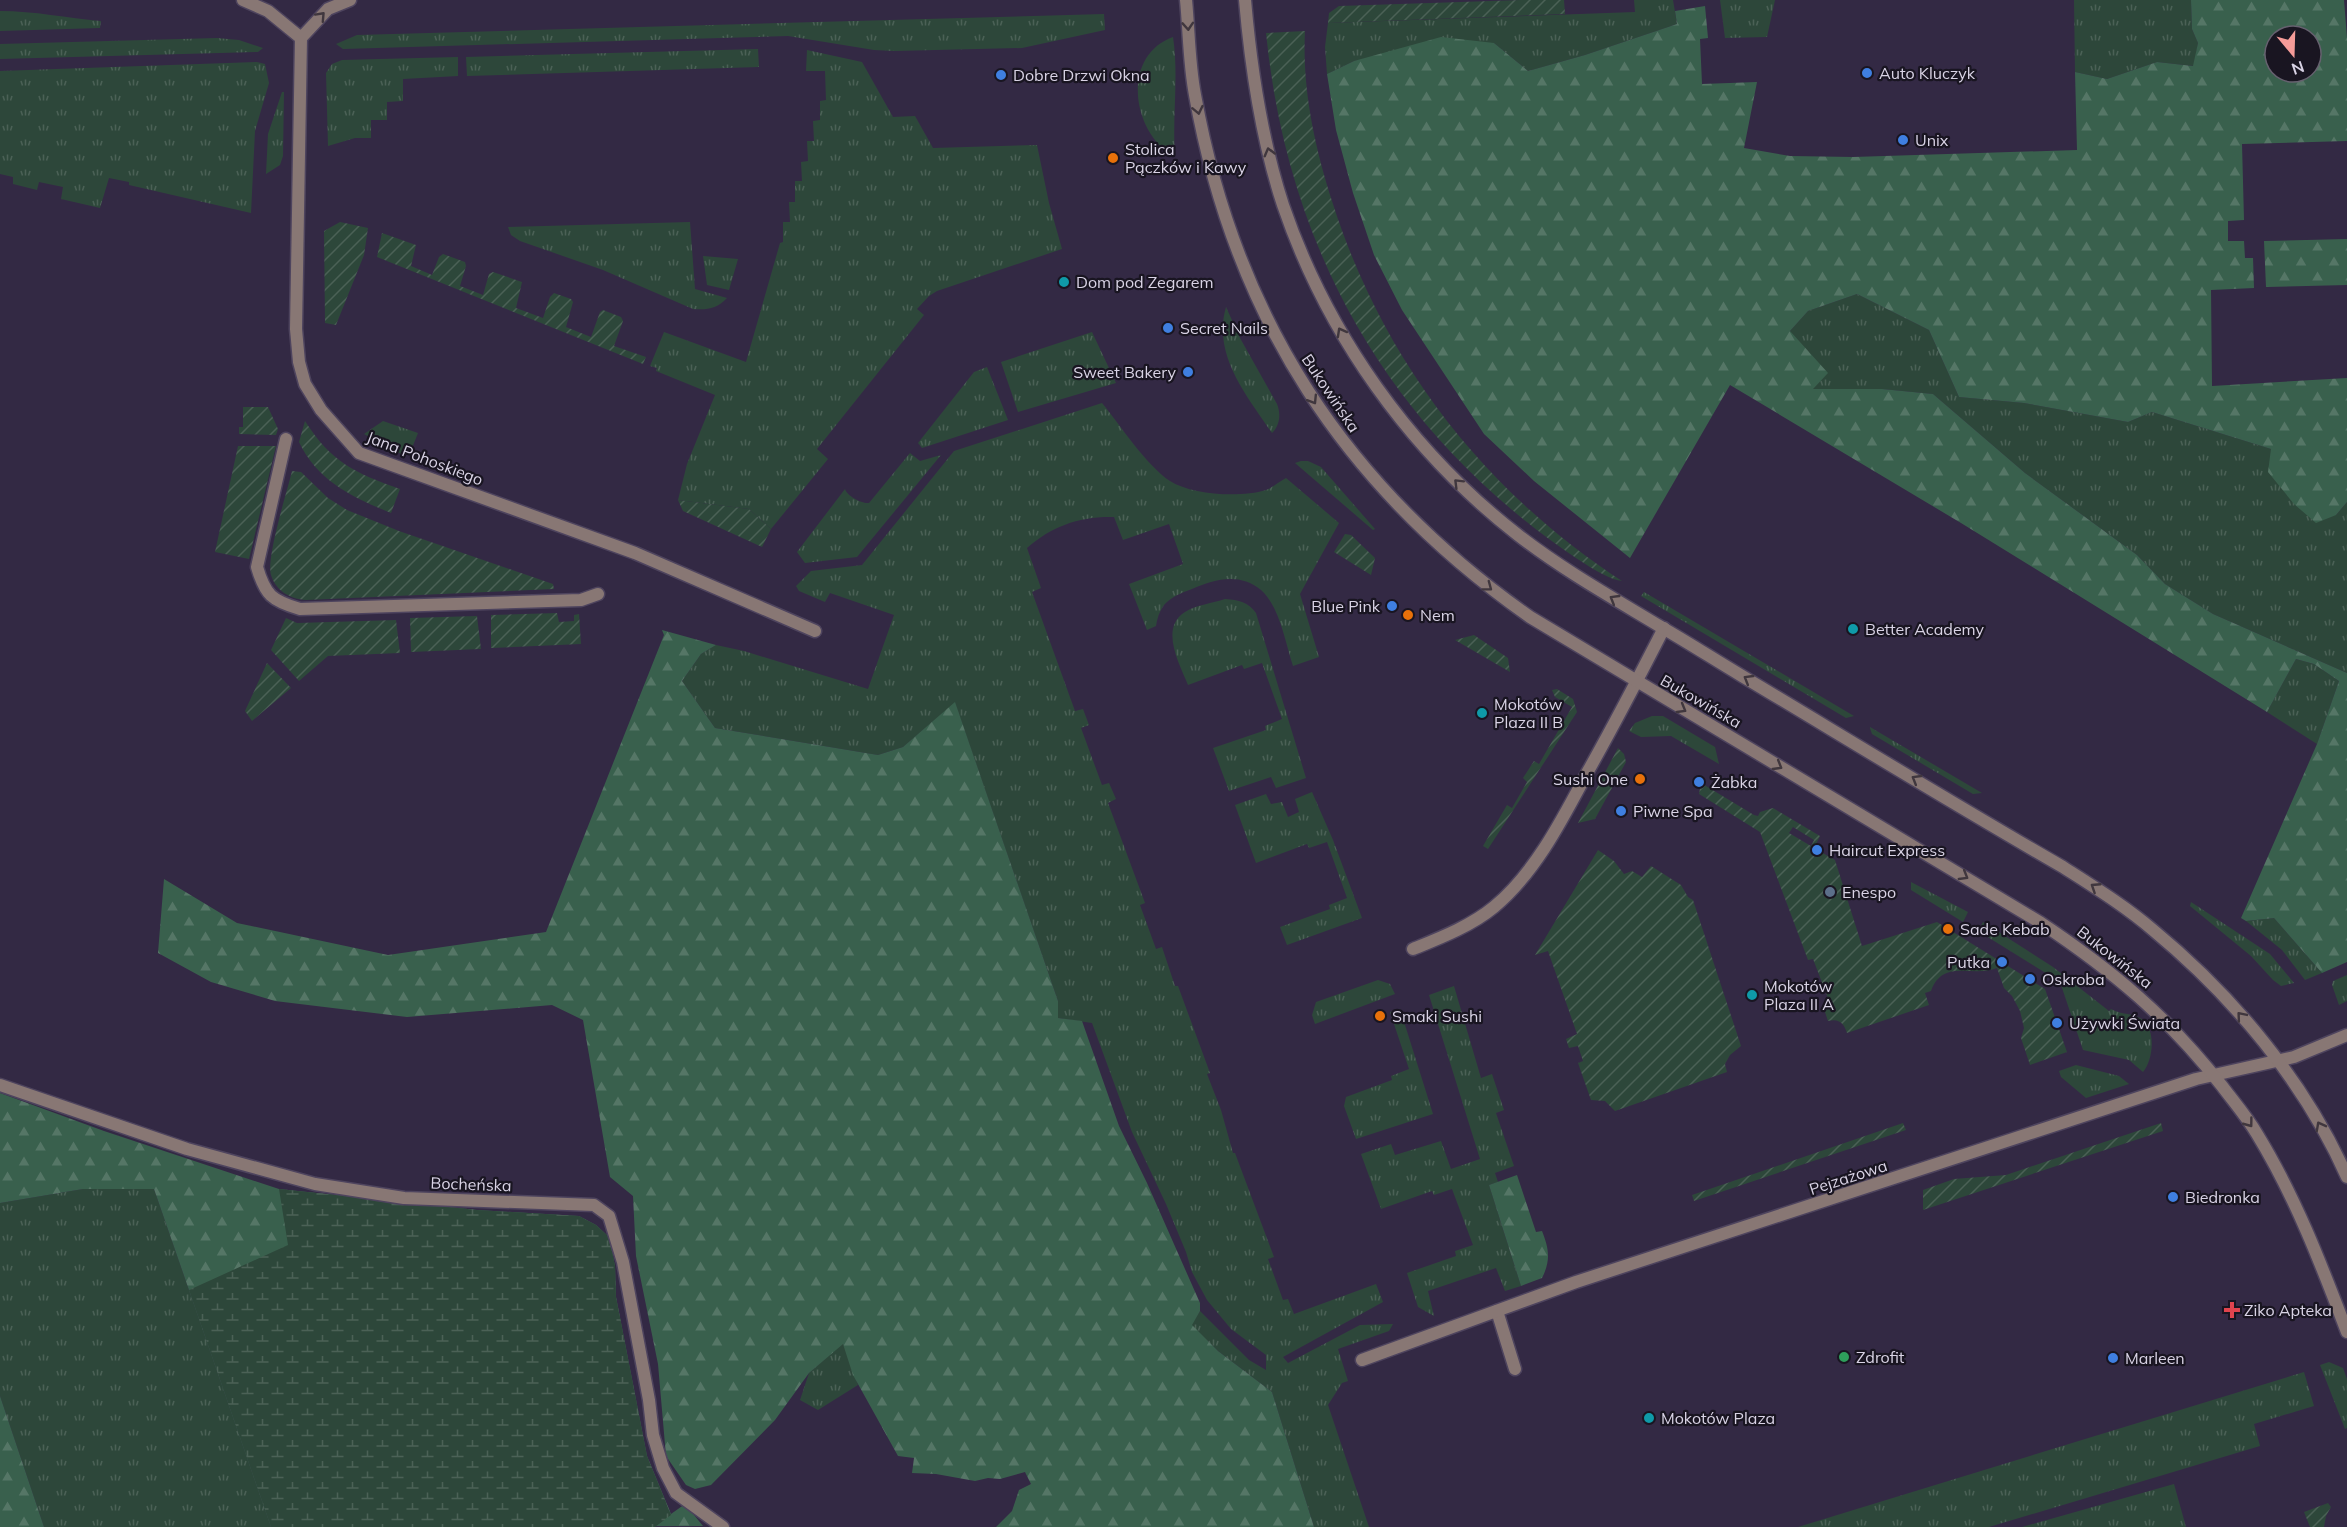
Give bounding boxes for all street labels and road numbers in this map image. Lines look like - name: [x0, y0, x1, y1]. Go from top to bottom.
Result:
- street label: Bukowińska: [1298, 350, 1364, 436]
- street label: Jana Pohoskiego: [364, 427, 486, 489]
- street label: Bukowińska: [1657, 670, 1745, 732]
- street label: Bukowińska: [2073, 921, 2157, 993]
- street label: Pejzażowa: [1806, 1155, 1890, 1199]
- street label: Bocheńska: [430, 1173, 512, 1195]

